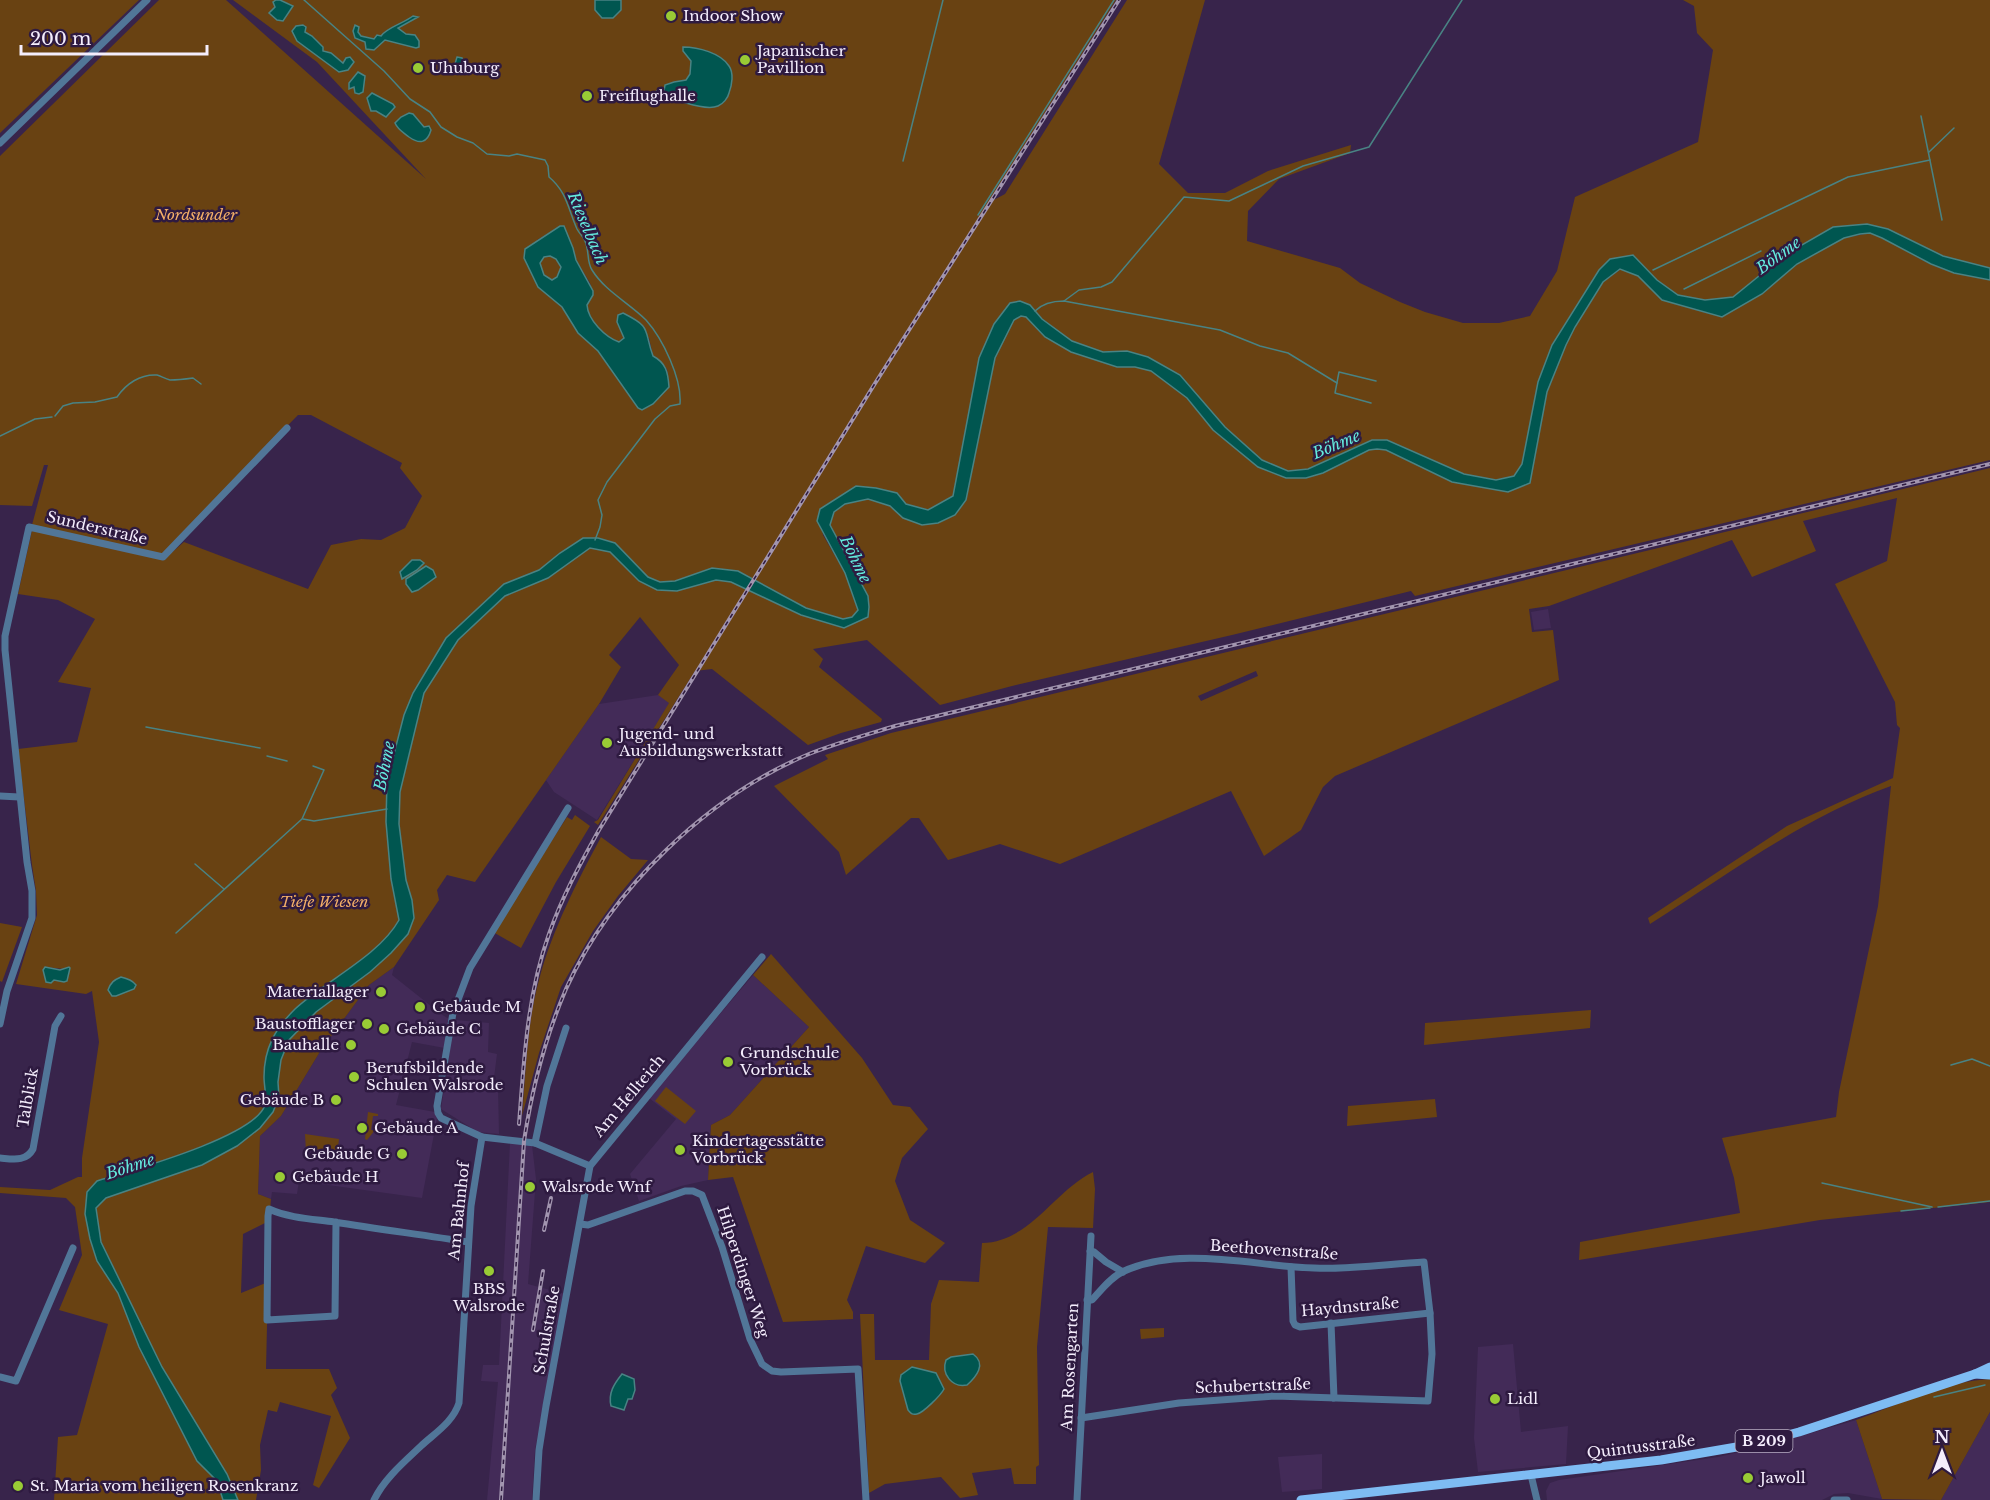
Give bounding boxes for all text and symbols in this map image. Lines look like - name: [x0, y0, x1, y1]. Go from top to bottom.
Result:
- place label: Indoor Show: [683, 6, 783, 25]
- marker: Indoor Show: [664, 9, 678, 23]
- scale bar: [21, 18, 207, 56]
- text: 200 m: [30, 28, 91, 50]
- place label: Japanischer Pavillion: [755, 41, 846, 77]
- marker: Japanischer Pavillion: [738, 53, 752, 67]
- place label: Uhuburg: [430, 58, 500, 77]
- marker: Uhuburg: [411, 61, 425, 75]
- place label: Freiflughalle: [599, 86, 696, 105]
- marker: Freiflughalle: [580, 89, 594, 103]
- water label: Rieselbach: [563, 188, 612, 267]
- park label: Nordsunder: [154, 205, 238, 224]
- water label: Böhme: [1751, 232, 1805, 278]
- water label: Böhme: [1308, 425, 1364, 463]
- street label: Sunderstraße: [45, 507, 149, 548]
- water label: Böhme: [836, 531, 876, 587]
- place label: Jugend- und Ausbildungswerkstatt: [617, 724, 783, 760]
- marker: Jugend- und Ausbildungswerkstatt: [600, 736, 614, 750]
- water label: Böhme: [369, 739, 399, 794]
- park label: Tiefe Wiesen: [280, 892, 368, 911]
- place label: Materiallager: [267, 982, 370, 1001]
- marker: Materiallager: [374, 985, 388, 999]
- place label: Gebäude M: [432, 997, 521, 1016]
- marker: Gebäude M: [413, 1000, 427, 1014]
- place label: Baustofflager: [255, 1014, 356, 1033]
- marker: Baustofflager: [360, 1017, 374, 1031]
- place label: Gebäude C: [396, 1019, 481, 1038]
- marker: Gebäude C: [377, 1022, 391, 1036]
- place label: Bauhalle: [272, 1035, 339, 1054]
- marker: Bauhalle: [344, 1038, 358, 1052]
- place label: Grundschule Vorbrück: [739, 1043, 839, 1079]
- street label: Am Hellteich: [588, 1051, 669, 1141]
- marker: Grundschule Vorbrück: [721, 1055, 735, 1069]
- place label: Berufsbildende Schulen Walsrode: [366, 1058, 503, 1094]
- street label: Talblick: [13, 1066, 42, 1129]
- marker: Berufsbildende Schulen Walsrode: [347, 1070, 361, 1084]
- place label: Gebäude B: [240, 1090, 324, 1109]
- marker: Gebäude B: [329, 1093, 343, 1107]
- place label: Gebäude A: [374, 1118, 458, 1137]
- marker: Gebäude A: [355, 1121, 369, 1135]
- place label: Kindertagesstätte Vorbrück: [691, 1131, 824, 1167]
- marker: Kindertagesstätte Vorbrück: [673, 1143, 687, 1157]
- place label: Gebäude G: [304, 1144, 390, 1163]
- marker: Gebäude G: [395, 1147, 409, 1161]
- water label: Böhme: [102, 1148, 158, 1184]
- street label: Am Bahnhof: [444, 1159, 473, 1262]
- place label: Gebäude H: [292, 1167, 379, 1186]
- marker: Gebäude H: [273, 1170, 287, 1184]
- place label: Walsrode Wnf: [541, 1177, 653, 1196]
- marker: Walsrode Wnf: [523, 1180, 537, 1194]
- street label: Hilperdinger Weg: [713, 1204, 774, 1341]
- street label: Beethovenstraße: [1209, 1236, 1339, 1263]
- marker: BBS Walsrode: [482, 1264, 496, 1278]
- place label: BBS Walsrode: [452, 1279, 525, 1315]
- street label: Schulstraße: [529, 1284, 564, 1376]
- street label: Haydnstraße: [1300, 1293, 1400, 1320]
- street label: Am Rosengarten: [1057, 1302, 1082, 1433]
- street label: Schubertstraße: [1195, 1374, 1311, 1397]
- place label: Lidl: [1507, 1389, 1538, 1408]
- marker: Lidl: [1488, 1392, 1502, 1406]
- north arrow: [1912, 1422, 1972, 1482]
- text: N: [1934, 1427, 1950, 1447]
- street label: Quintusstraße: [1586, 1430, 1696, 1463]
- road number: B 209: [1736, 1430, 1792, 1452]
- place label: Jawoll: [1758, 1468, 1806, 1487]
- marker: Jawoll: [1741, 1471, 1755, 1485]
- place label: St. Maria vom heiligen Rosenkranz: [30, 1476, 298, 1495]
- marker: St. Maria vom heiligen Rosenkranz: [11, 1479, 25, 1493]

